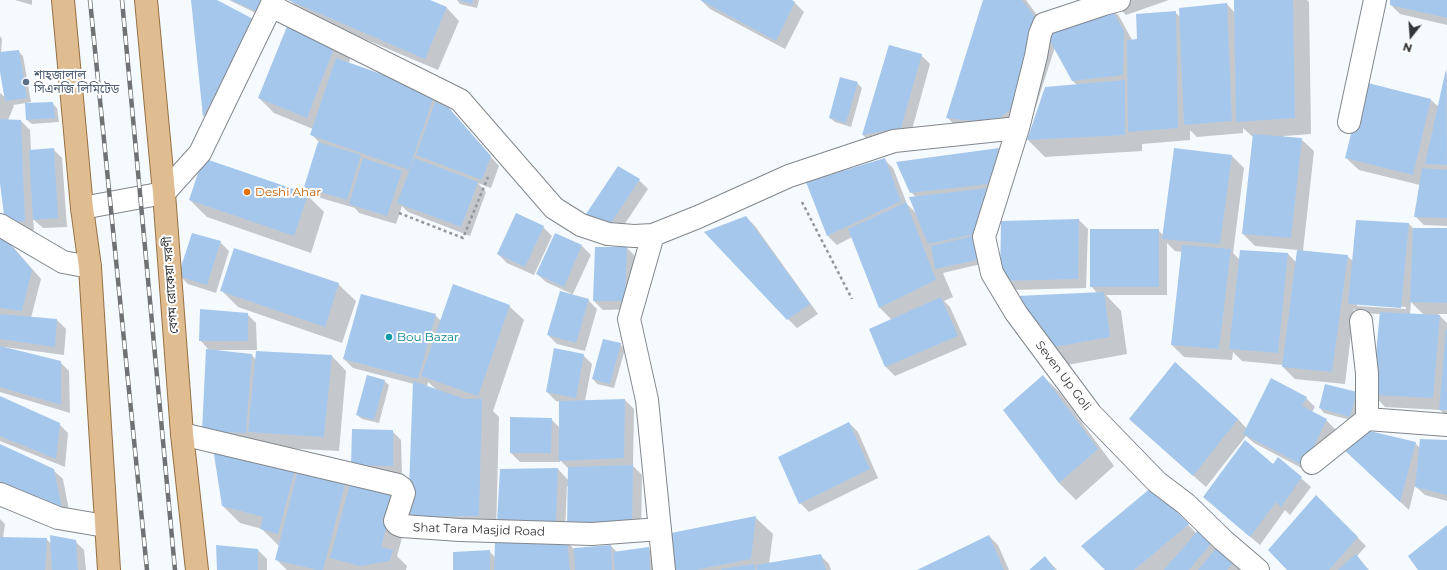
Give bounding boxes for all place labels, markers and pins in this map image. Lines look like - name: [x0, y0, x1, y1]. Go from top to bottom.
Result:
- place label: শাহ্জালাল সিএনজি লিমিটেড: [34, 68, 119, 96]
- marker: শাহ্জালাল সিএনজি লিমিটেড: [21, 77, 31, 87]
- place label: Deshi Ahar: [255, 185, 321, 199]
- marker: Deshi Ahar: [242, 187, 252, 197]
- place label: Bou Bazar: [397, 330, 459, 344]
- marker: Bou Bazar: [384, 332, 394, 342]

